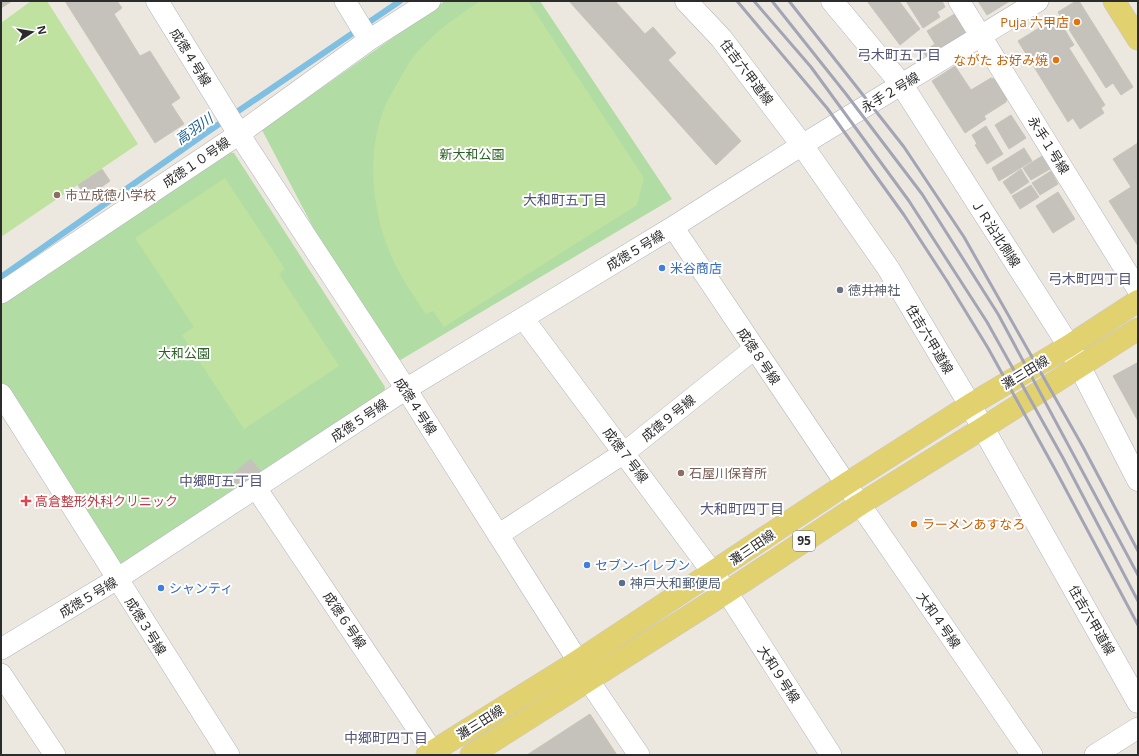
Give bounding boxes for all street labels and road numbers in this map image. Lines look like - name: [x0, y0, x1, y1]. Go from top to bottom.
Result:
- street label: 成徳４号線: [166, 25, 216, 89]
- street label: 住吉六甲道線: [716, 35, 778, 109]
- street label: 永手２号線: [858, 68, 922, 116]
- street label: 永手１号線: [1024, 113, 1074, 177]
- street label: 成徳１０号線: [159, 133, 233, 191]
- street label: ＪＲ沿北側線: [967, 195, 1025, 271]
- street label: 成徳５号線: [603, 226, 667, 274]
- street label: 住吉六甲道線: [902, 301, 958, 377]
- street label: 成徳８号線: [733, 324, 785, 388]
- street label: 灘三田線: [998, 351, 1052, 393]
- street label: 成徳４号線: [391, 374, 441, 438]
- street label: 成徳９号線: [637, 391, 699, 445]
- street label: 成徳５号線: [327, 394, 391, 446]
- street label: 成徳７号線: [599, 424, 653, 486]
- street label: 灘三田線: [725, 525, 779, 569]
- road number: 95: [793, 531, 815, 551]
- street label: 成徳５号線: [56, 573, 120, 621]
- street label: 住吉六甲道線: [1065, 582, 1119, 658]
- street label: 成徳６号線: [319, 588, 371, 652]
- street label: 大和４号線: [913, 588, 965, 652]
- street label: 成徳３号線: [121, 594, 171, 658]
- street label: 大和９号線: [754, 642, 804, 706]
- street label: 灘三田線: [453, 701, 507, 743]

